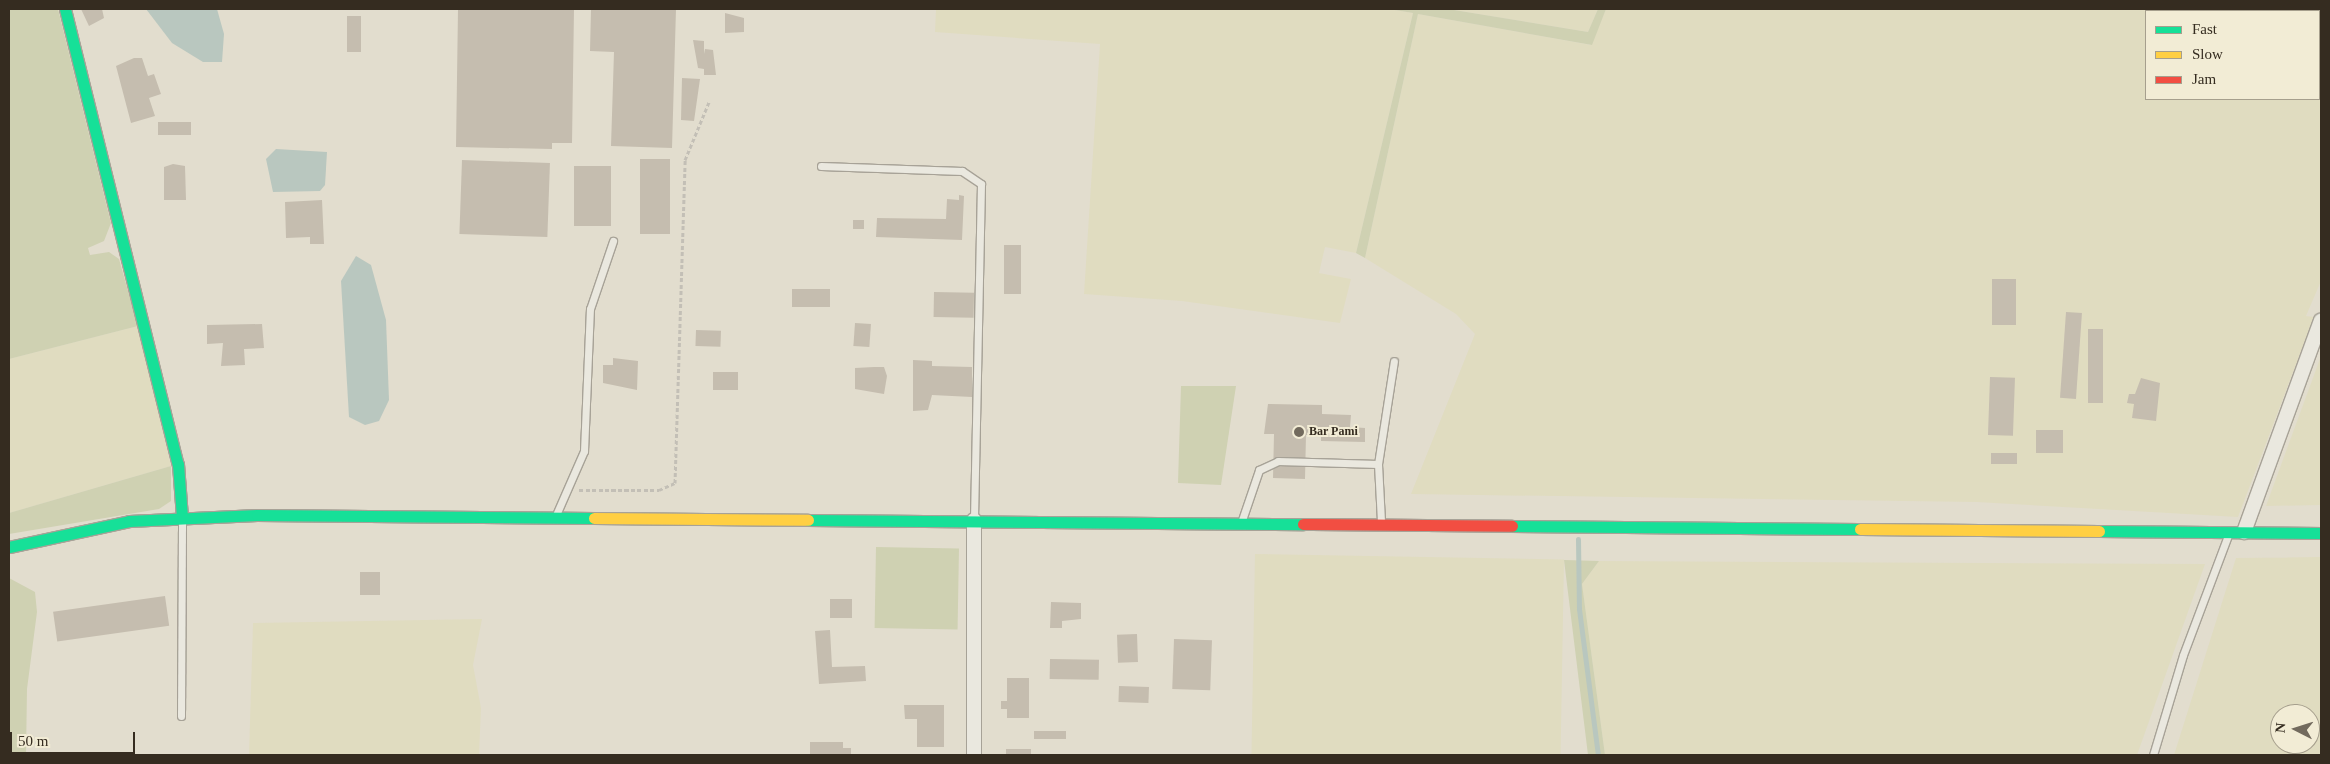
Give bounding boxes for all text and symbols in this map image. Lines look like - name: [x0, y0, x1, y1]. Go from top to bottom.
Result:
- legend: [2145, 10, 2320, 100]
- text: Fast: [2192, 21, 2217, 37]
- text: Slow: [2192, 46, 2223, 62]
- text: Jam: [2192, 71, 2216, 87]
- place label: Bar Pami: [1309, 425, 1358, 439]
- marker: Bar Pami: [1293, 426, 1305, 438]
- north arrow: [2270, 704, 2320, 754]
- scale bar: [12, 722, 138, 754]
- text: N: [2273, 722, 2288, 733]
- text: 50 m: [18, 733, 48, 749]

